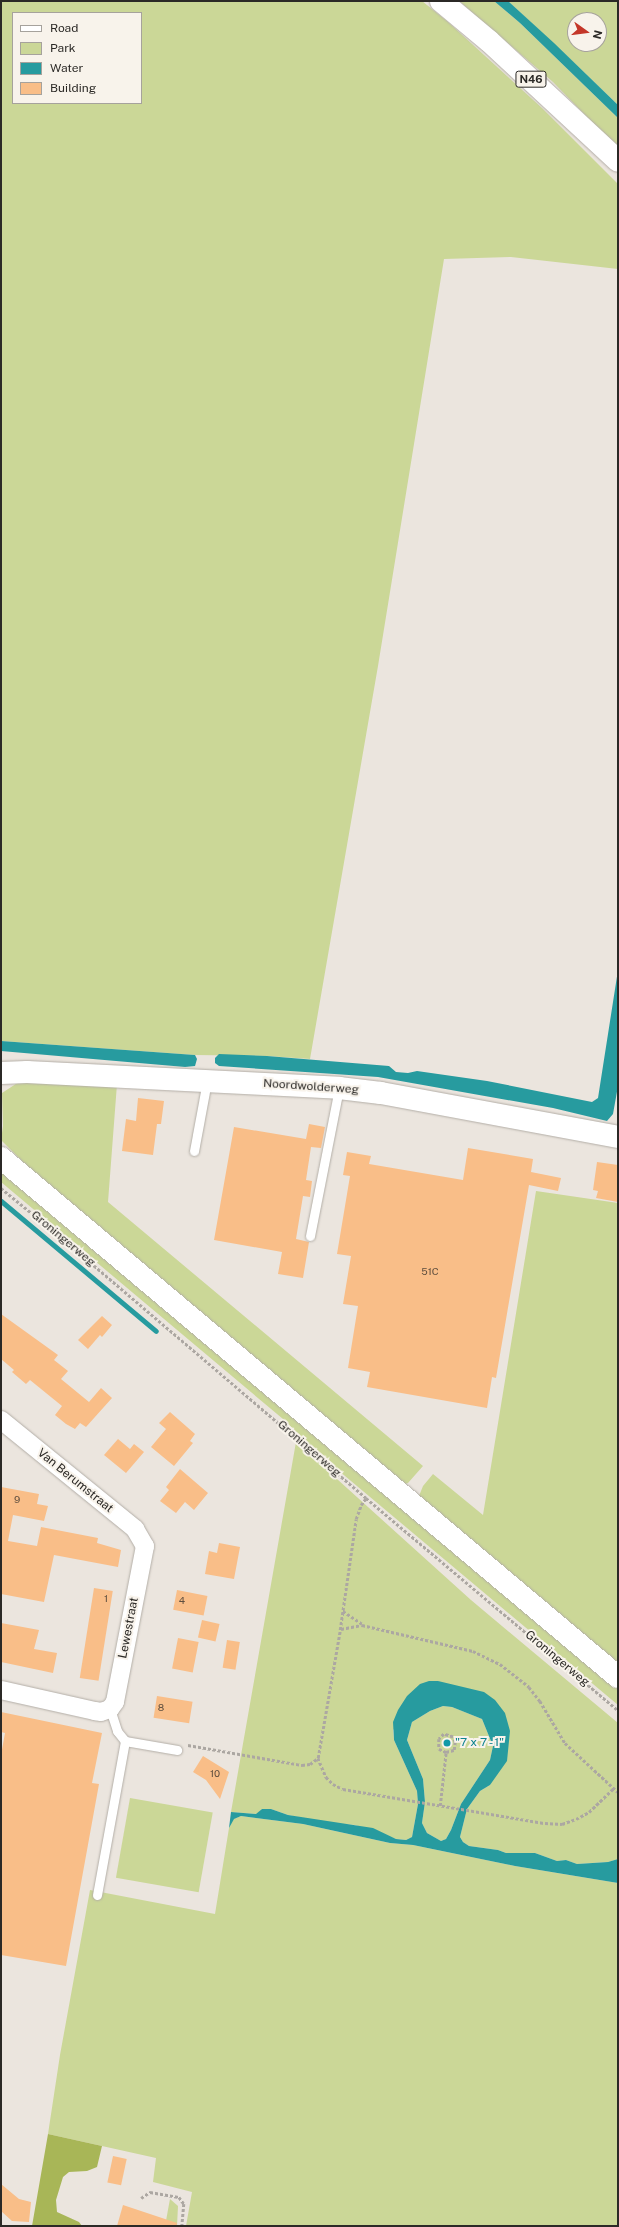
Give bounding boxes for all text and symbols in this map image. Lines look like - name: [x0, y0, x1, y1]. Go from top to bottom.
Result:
- legend: [12, 12, 142, 104]
- north arrow: [567, 12, 607, 52]
- text: Road: [50, 21, 78, 35]
- text: N: [591, 29, 605, 40]
- text: Park: [50, 41, 76, 55]
- text: Water: [50, 61, 83, 75]
- road number: N46: [515, 70, 547, 88]
- text: Building: [50, 81, 96, 95]
- street label: Noordwolderweg: [263, 1076, 359, 1098]
- street label: Groningerweg: [28, 1208, 98, 1270]
- house number: 51C: [421, 1266, 439, 1278]
- street label: Groningerweg: [274, 1418, 344, 1480]
- street label: Van Berumstraat: [34, 1446, 116, 1516]
- house number: 9: [14, 1494, 20, 1506]
- house number: 1: [104, 1593, 108, 1605]
- house number: 4: [179, 1595, 185, 1607]
- street label: Lewestraat: [116, 1596, 142, 1660]
- street label: Groningerweg: [522, 1628, 592, 1690]
- house number: 8: [158, 1702, 164, 1714]
- place label: "7 x 7 - 1": [455, 1736, 507, 1750]
- marker: "7 x 7 - 1": [442, 1738, 452, 1748]
- house number: 10: [210, 1768, 220, 1780]

